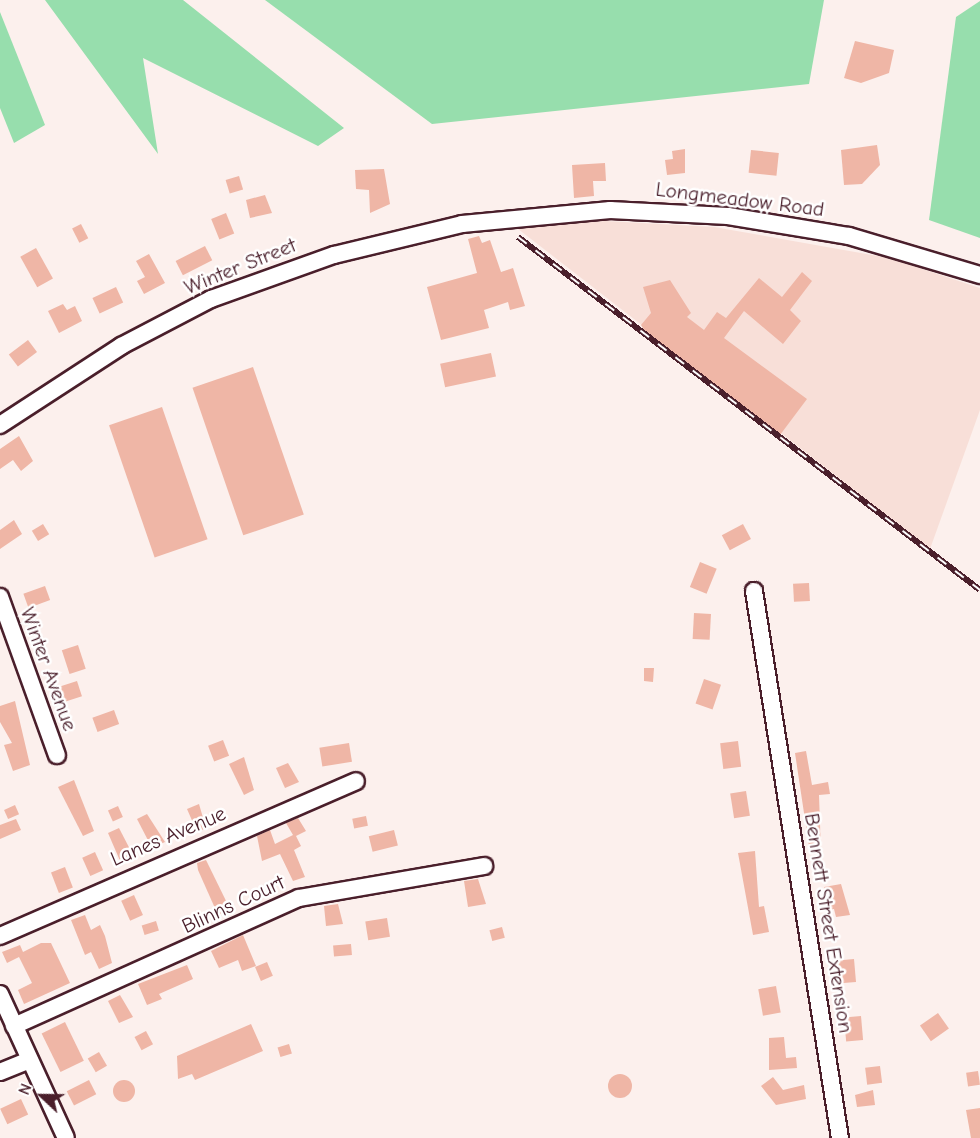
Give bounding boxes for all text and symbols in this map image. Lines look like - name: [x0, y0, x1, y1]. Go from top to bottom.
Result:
- street label: Longmeadow Road: [654, 176, 826, 222]
- street label: Winter Street: [180, 232, 300, 300]
- street label: Winter Avenue: [15, 604, 83, 734]
- street label: Lanes Avenue: [107, 800, 229, 872]
- street label: Bennett Street Extension: [799, 811, 859, 1035]
- street label: Blinns Court: [178, 869, 288, 939]
- north arrow: [12, 1066, 72, 1126]
- text: N: [15, 1081, 36, 1097]

